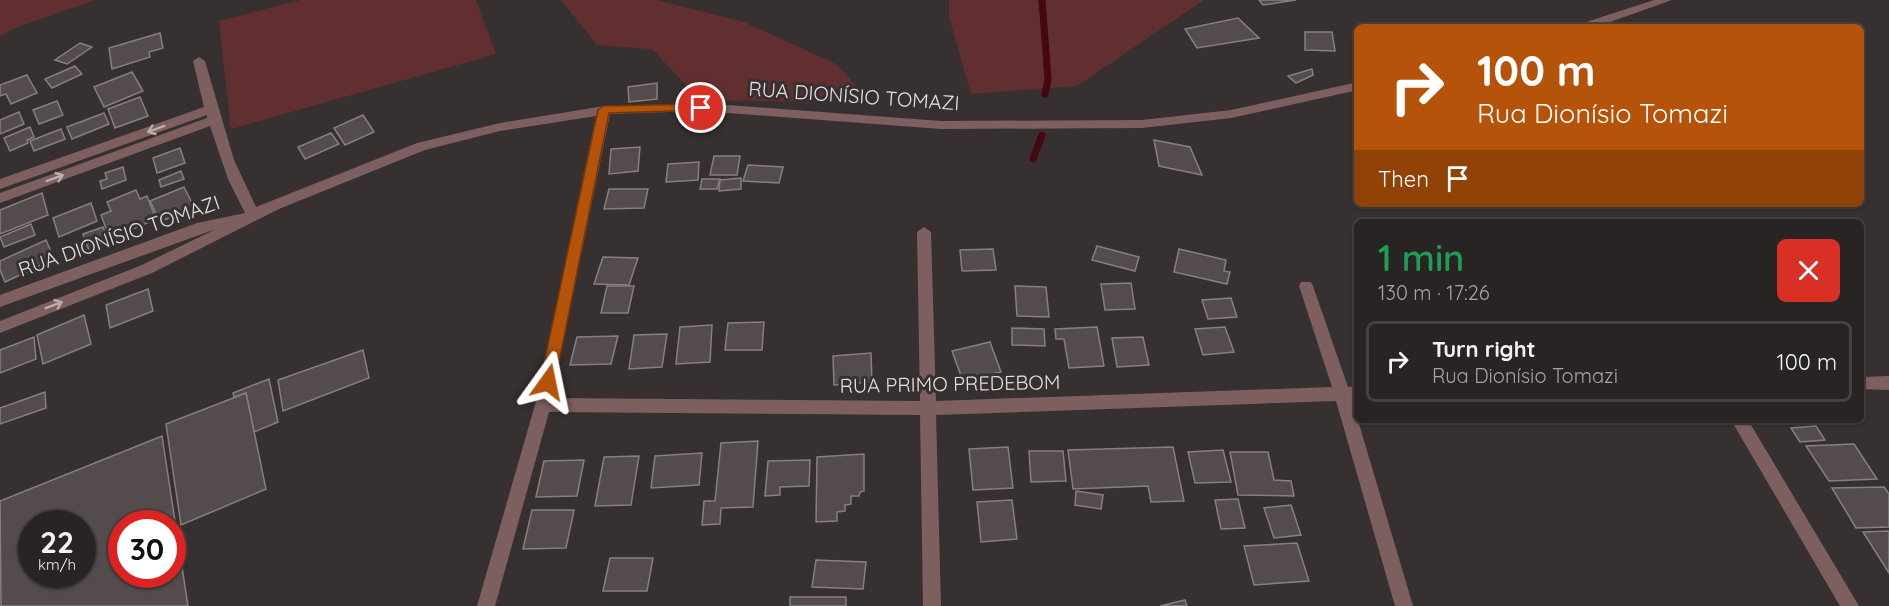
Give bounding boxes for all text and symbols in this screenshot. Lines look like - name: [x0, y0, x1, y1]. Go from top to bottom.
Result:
- text: 100 m: [1477, 44, 1595, 97]
- icon: right: [1378, 48, 1456, 126]
- street label: RUA DIONÍSIO TOMAZI: [748, 76, 960, 115]
- pin: [675, 82, 726, 133]
- icon: arrive: [684, 91, 717, 124]
- text: Rua Dionísio Tomazi: [1477, 96, 1728, 130]
- one-way arrow: [147, 124, 166, 135]
- icon: arrive: [1441, 162, 1474, 195]
- text: Then: [1378, 165, 1429, 193]
- one-way arrow: [45, 172, 64, 183]
- street label: RUA DIONÍSIO TOMAZI: [15, 189, 223, 282]
- text: 1 min: [1378, 235, 1464, 280]
- button: close: [1777, 239, 1840, 302]
- text: 130 m · 17:26: [1378, 280, 1490, 305]
- one-way arrow: [45, 299, 63, 310]
- text: Turn right: [1432, 335, 1536, 363]
- icon: right: [1381, 345, 1414, 378]
- text: 100 m: [1777, 348, 1837, 376]
- position arrow: [516, 350, 580, 414]
- text: Rua Dionísio Tomazi: [1432, 363, 1618, 388]
- street label: RUA PRIMO PREDEBOM: [839, 369, 1061, 398]
- speed limit sign: 30: [108, 510, 186, 588]
- text: 22: [40, 523, 74, 561]
- text: km/h: [38, 555, 76, 574]

